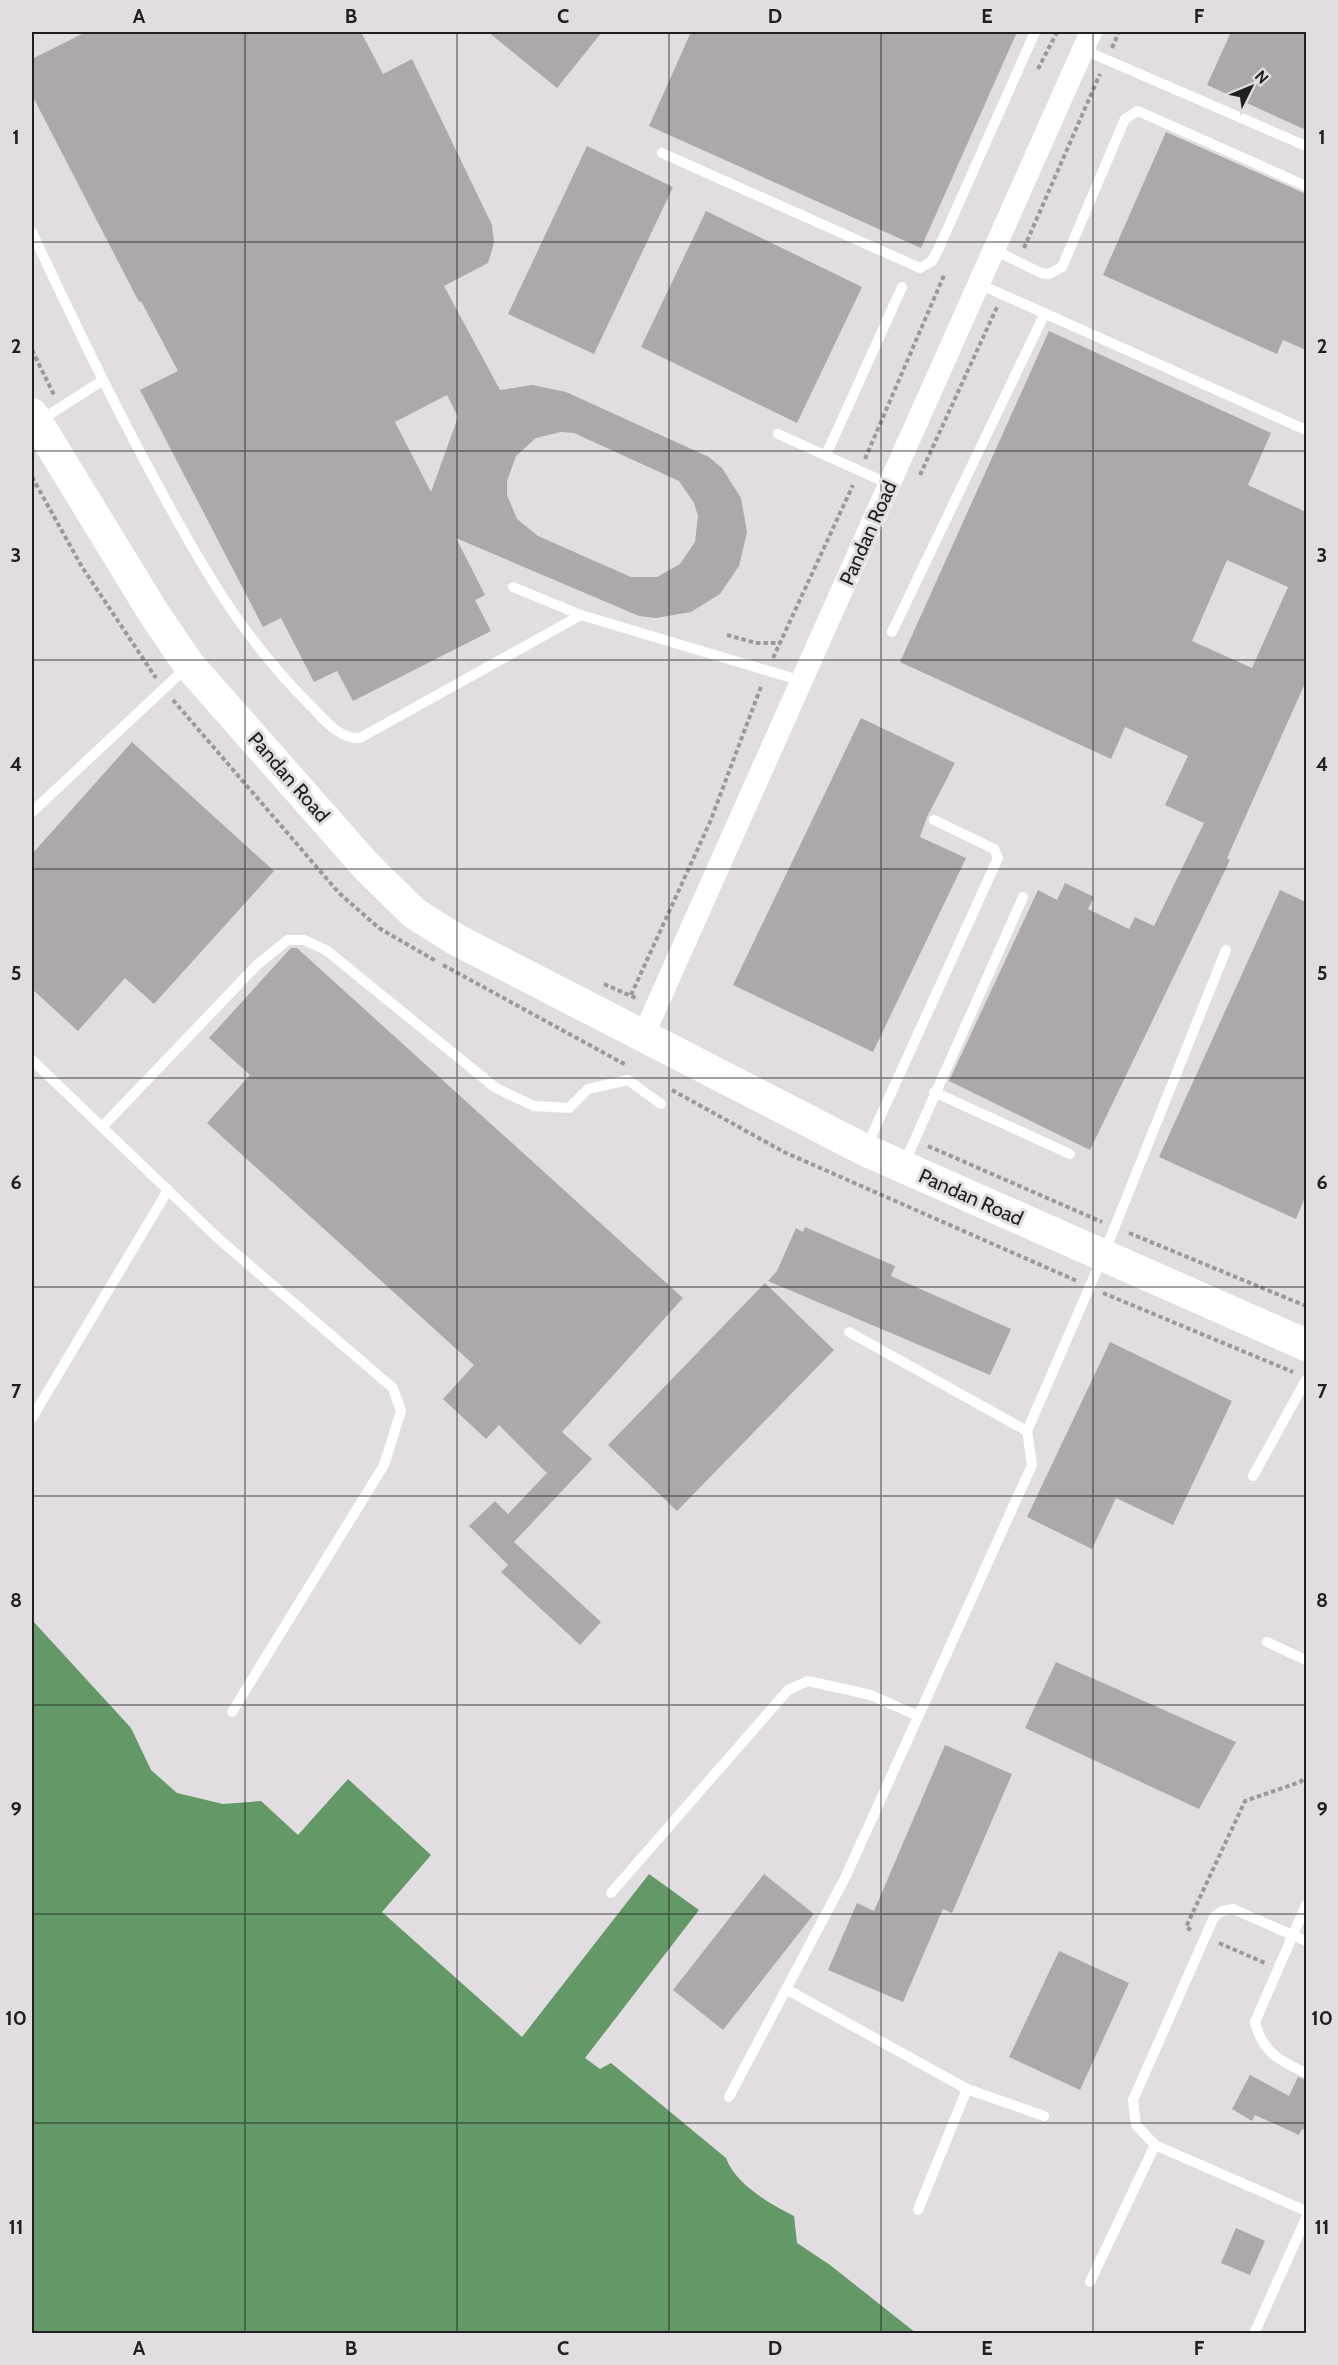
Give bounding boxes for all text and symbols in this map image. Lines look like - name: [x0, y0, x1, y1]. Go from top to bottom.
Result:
- text: A: [133, 4, 146, 28]
- text: B: [345, 4, 357, 28]
- text: C: [557, 4, 569, 28]
- text: D: [768, 4, 782, 28]
- text: E: [981, 4, 993, 28]
- text: F: [1194, 4, 1205, 28]
- north arrow: [1221, 57, 1281, 117]
- text: N: [1251, 66, 1272, 88]
- text: 1: [12, 125, 20, 149]
- text: 1: [1318, 125, 1326, 149]
- text: 2: [11, 334, 21, 358]
- text: 2: [1317, 334, 1327, 358]
- street label: Pandan Road: [834, 477, 902, 589]
- text: 3: [11, 543, 21, 567]
- text: 3: [1317, 543, 1327, 567]
- street label: Pandan Road: [243, 727, 335, 827]
- text: 4: [10, 752, 22, 776]
- text: 4: [1316, 752, 1328, 776]
- text: 5: [11, 961, 21, 985]
- text: 5: [1317, 961, 1327, 985]
- street label: Pandan Road: [915, 1163, 1027, 1231]
- text: 6: [10, 1170, 22, 1194]
- text: 6: [1316, 1170, 1328, 1194]
- text: 7: [11, 1379, 22, 1403]
- text: 7: [1317, 1379, 1328, 1403]
- text: 8: [10, 1588, 22, 1612]
- text: 8: [1316, 1588, 1328, 1612]
- text: 9: [10, 1797, 22, 1821]
- text: 9: [1316, 1797, 1328, 1821]
- text: 10: [5, 2006, 27, 2030]
- text: 10: [1311, 2006, 1333, 2030]
- text: 11: [9, 2215, 23, 2239]
- text: 11: [1315, 2215, 1329, 2239]
- text: A: [133, 2336, 146, 2360]
- text: B: [345, 2336, 357, 2360]
- text: C: [557, 2336, 569, 2360]
- text: D: [768, 2336, 782, 2360]
- text: E: [981, 2336, 993, 2360]
- text: F: [1194, 2336, 1205, 2360]

